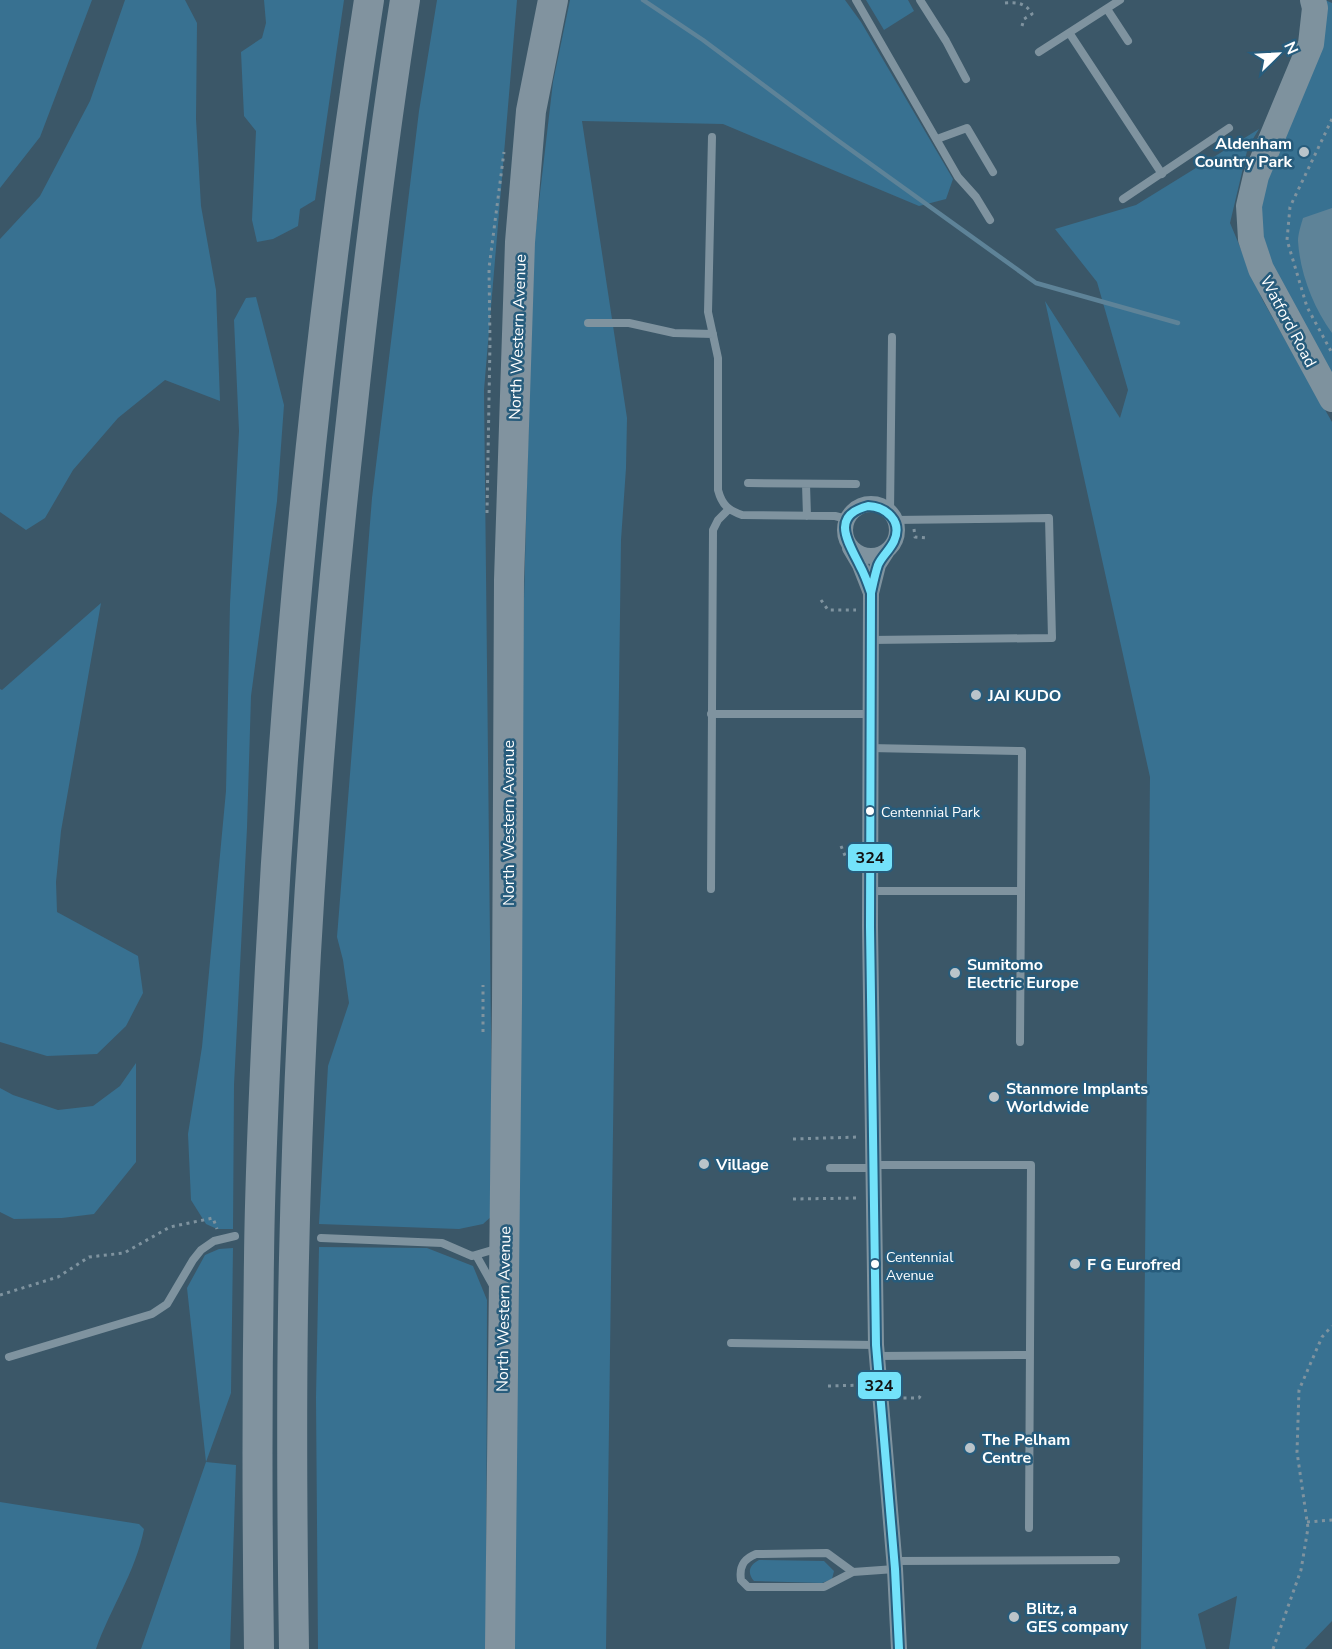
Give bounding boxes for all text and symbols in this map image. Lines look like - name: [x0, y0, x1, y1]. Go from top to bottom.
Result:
- north arrow: [1248, 24, 1308, 84]
- text: N: [1278, 38, 1303, 58]
- place label: Aldenham Country Park: [1195, 133, 1292, 173]
- marker: Aldenham Country Park: [1297, 145, 1311, 159]
- street label: North Western Avenue: [504, 254, 532, 420]
- street label: Watford Road: [1255, 272, 1322, 371]
- place label: JAI KUDO: [987, 685, 1061, 707]
- marker: JAI KUDO: [969, 688, 983, 702]
- street label: North Western Avenue: [498, 740, 520, 906]
- place label: Centennial Park: [881, 803, 981, 822]
- marker: Centennial Park: [864, 805, 876, 817]
- line badge: 324: [847, 843, 893, 872]
- text: 324: [856, 847, 885, 869]
- place label: Sumitomo Electric Europe: [967, 954, 1079, 994]
- marker: Sumitomo Electric Europe: [948, 966, 962, 980]
- place label: Stanmore Implants Worldwide: [1006, 1078, 1148, 1118]
- marker: Stanmore Implants Worldwide: [987, 1090, 1001, 1104]
- place label: Village: [715, 1154, 769, 1176]
- marker: Village: [697, 1157, 711, 1171]
- street label: North Western Avenue: [492, 1226, 516, 1392]
- place label: Centennial Avenue: [886, 1248, 954, 1285]
- place label: F G Eurofred: [1087, 1254, 1181, 1276]
- marker: F G Eurofred: [1068, 1257, 1082, 1271]
- marker: Centennial Avenue: [869, 1258, 881, 1270]
- line badge: 324: [857, 1371, 902, 1400]
- text: 324: [865, 1375, 894, 1397]
- place label: The Pelham Centre: [982, 1429, 1070, 1469]
- marker: The Pelham Centre: [963, 1441, 977, 1455]
- place label: Blitz, a GES company: [1026, 1598, 1129, 1638]
- marker: Blitz, a GES company: [1007, 1610, 1021, 1624]

